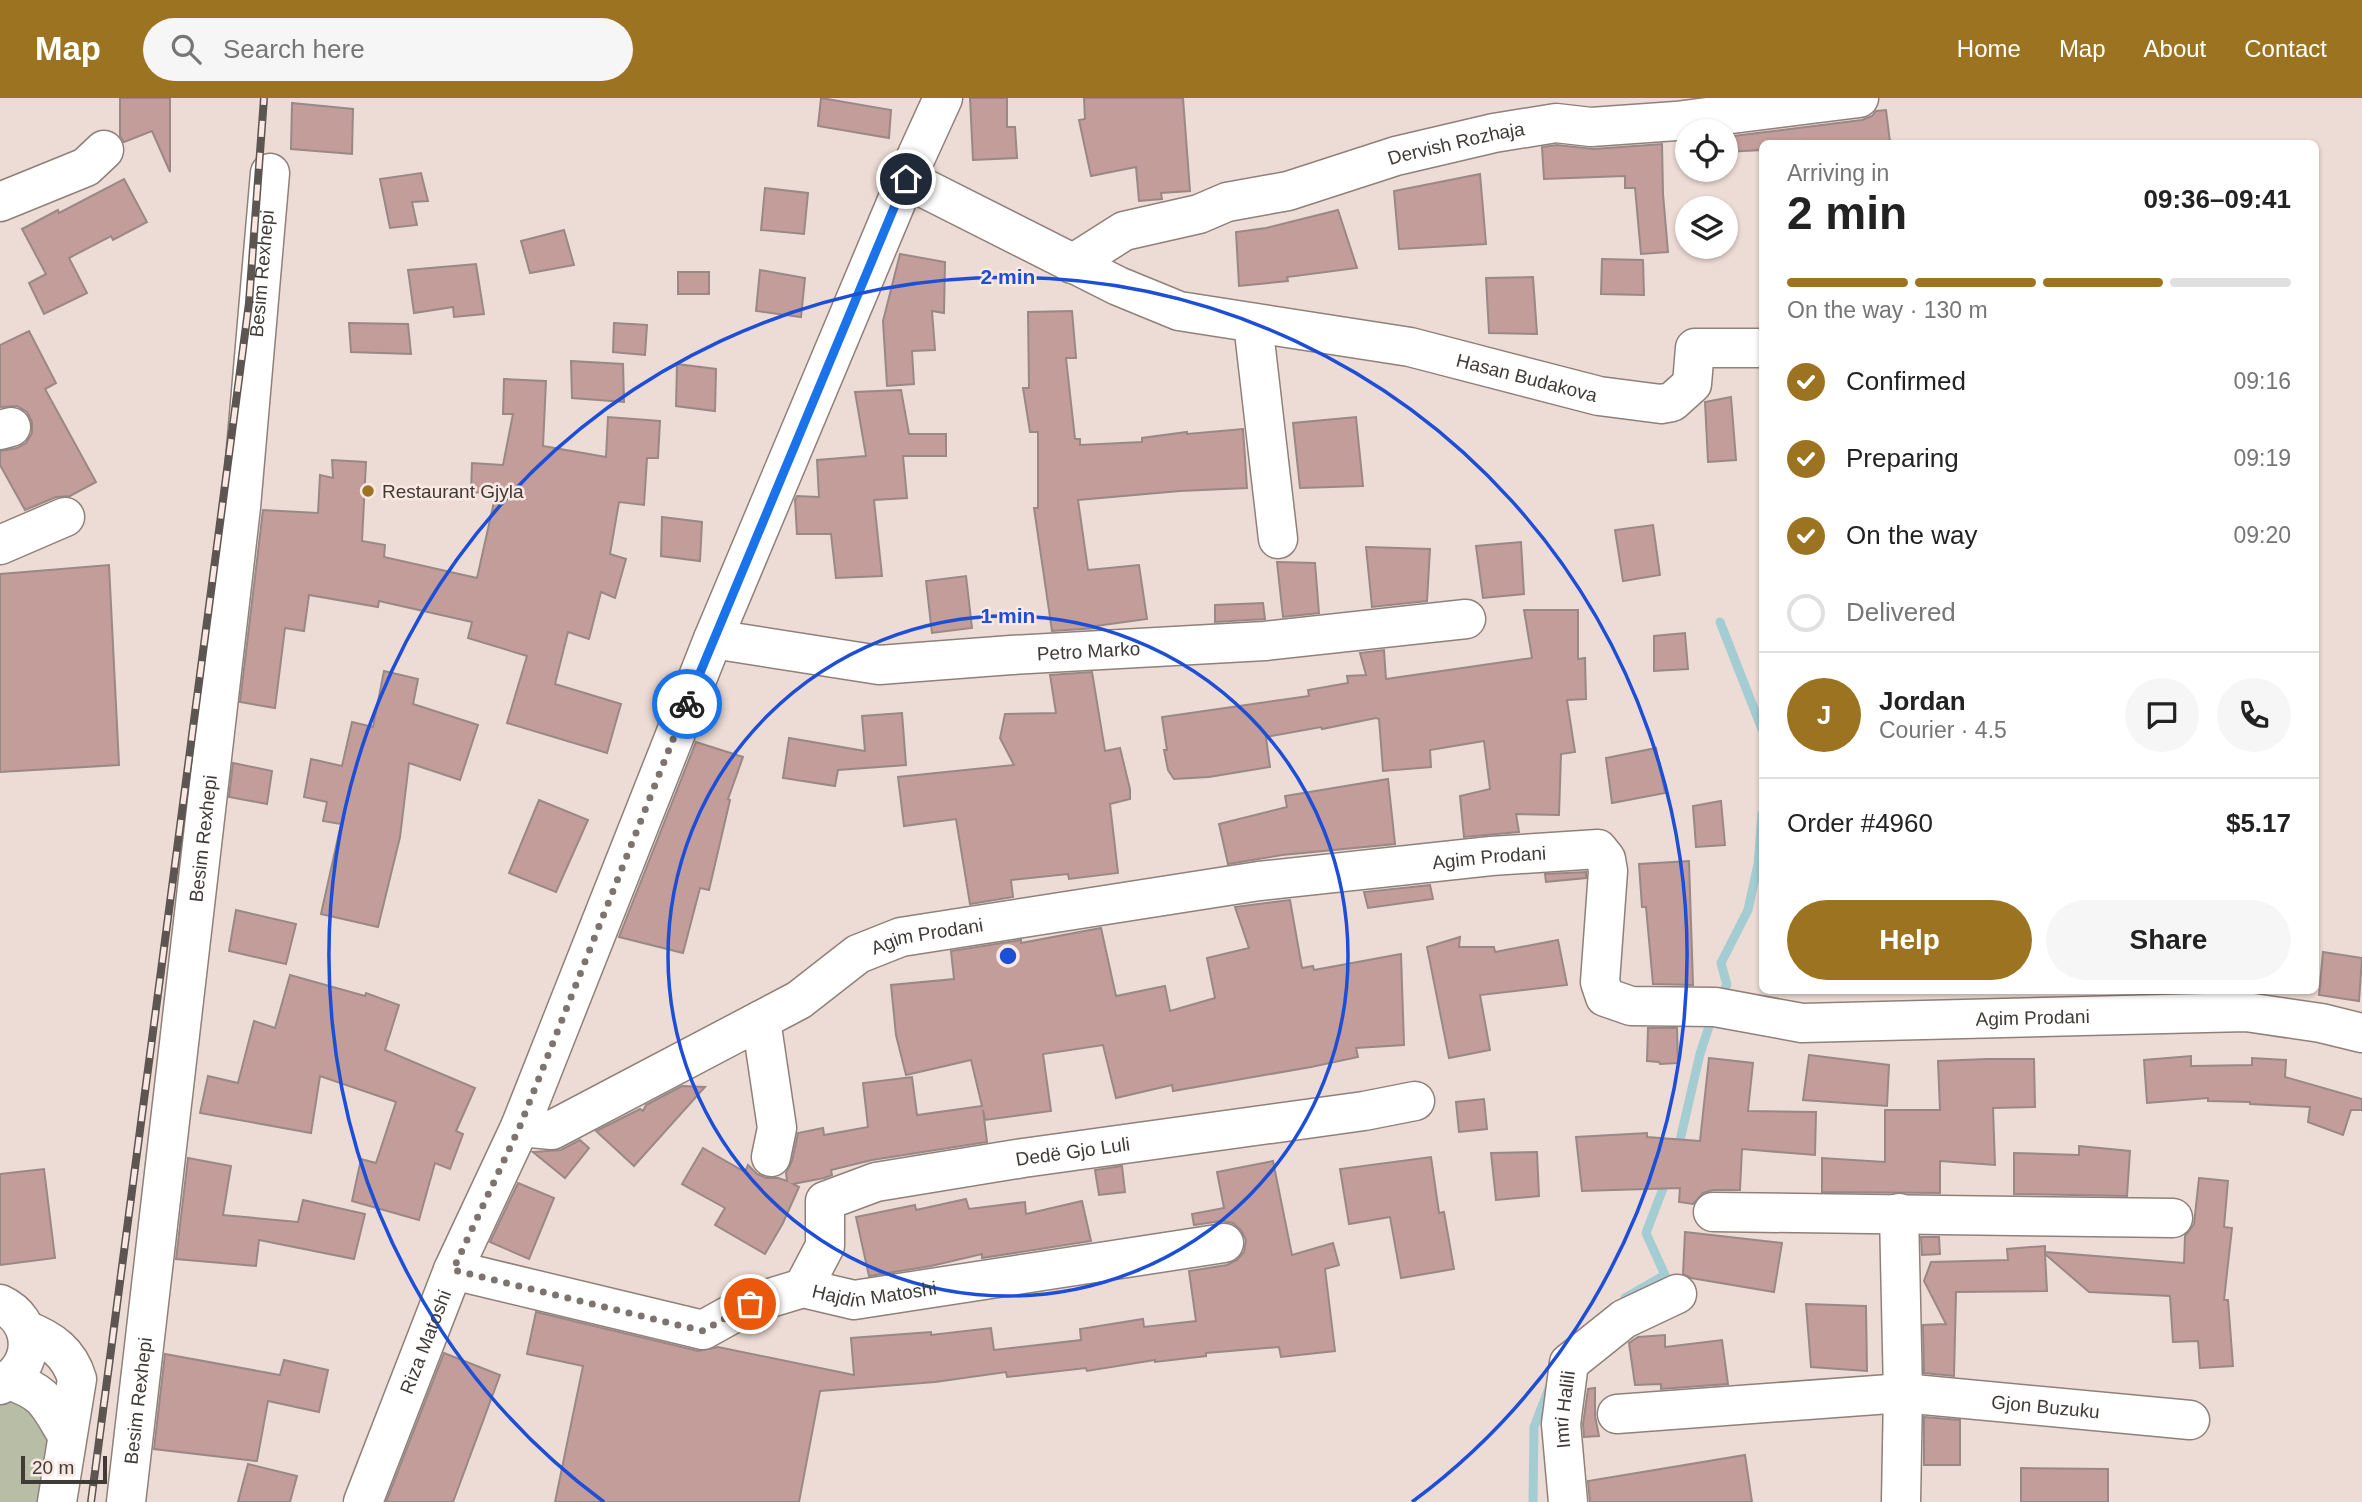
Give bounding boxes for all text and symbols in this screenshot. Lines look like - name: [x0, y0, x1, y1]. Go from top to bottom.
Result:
- search box: [143, 18, 633, 81]
- text: Map: [35, 30, 101, 67]
- icon: search: [167, 30, 205, 68]
- text: Search here: [223, 34, 365, 64]
- text: Home: [1957, 35, 2021, 62]
- text: Map: [2059, 35, 2106, 62]
- text: About: [2144, 35, 2206, 62]
- text: Contact: [2244, 35, 2327, 62]
- street label: Dervish Rozhaja: [1385, 118, 1526, 169]
- map controls: [1675, 119, 1738, 259]
- button: locate: [1675, 119, 1738, 182]
- pin: [876, 149, 936, 209]
- icon: home: [887, 160, 925, 198]
- text: Arriving in: [1787, 160, 1889, 186]
- text: 09:36–09:41: [2144, 184, 2291, 214]
- text: 2 min: [1787, 187, 1907, 239]
- button: layers: [1675, 196, 1738, 259]
- street label: Besim Rexhepi: [246, 209, 278, 338]
- text: 2 min: [981, 265, 1035, 288]
- text: On the way · 130 m: [1787, 297, 1988, 323]
- street label: Hasan Budakova: [1454, 349, 1600, 406]
- icon: check: [1787, 363, 1825, 401]
- text: Confirmed: [1846, 366, 1966, 396]
- text: 09:16: [2233, 368, 2291, 394]
- icon: check: [1787, 440, 1825, 478]
- text: Preparing: [1846, 443, 1959, 473]
- text: 09:19: [2233, 445, 2291, 471]
- place label: Restaurant Gjyla: [382, 481, 524, 502]
- marker: Restaurant Gjyla: [360, 483, 376, 499]
- icon: check: [1787, 517, 1825, 555]
- text: On the way: [1846, 520, 1978, 550]
- text: 09:20: [2233, 522, 2291, 548]
- text: Delivered: [1846, 597, 1956, 627]
- text: 1 min: [981, 604, 1035, 627]
- street label: Petro Marko: [1036, 638, 1141, 665]
- courier: [652, 669, 722, 739]
- button: chat: [2125, 678, 2199, 752]
- button: phone: [2217, 678, 2291, 752]
- icon: bike: [668, 685, 706, 723]
- text: Jordan: [1879, 686, 1966, 716]
- text: J: [1817, 700, 1831, 730]
- text: Courier · 4.5: [1879, 717, 2007, 743]
- street label: Besim Rexhepi: [185, 774, 221, 903]
- text: Order #4960: [1787, 808, 1933, 838]
- text: $5.17: [2226, 808, 2291, 838]
- street label: Agim Prodani: [1431, 842, 1547, 873]
- button: Help: [1787, 900, 2032, 980]
- button: Share: [2046, 900, 2291, 980]
- street label: Agim Prodani: [868, 914, 984, 959]
- centre of rings: [996, 944, 1020, 968]
- street label: Agim Prodani: [1975, 1006, 2090, 1030]
- street label: Dedë Gjo Luli: [1014, 1133, 1131, 1170]
- pin: [720, 1274, 780, 1334]
- street label: Hajdin Matoshi: [810, 1277, 938, 1311]
- icon: bag: [731, 1285, 769, 1323]
- street label: Riza Matoshi: [396, 1287, 455, 1397]
- street label: Besim Rexhepi: [120, 1336, 156, 1465]
- street label: Imri Halili: [1551, 1369, 1579, 1449]
- street label: Gjon Buzuku: [1990, 1391, 2101, 1422]
- scale bar: [21, 1453, 107, 1485]
- text: 20 m: [32, 1457, 74, 1478]

